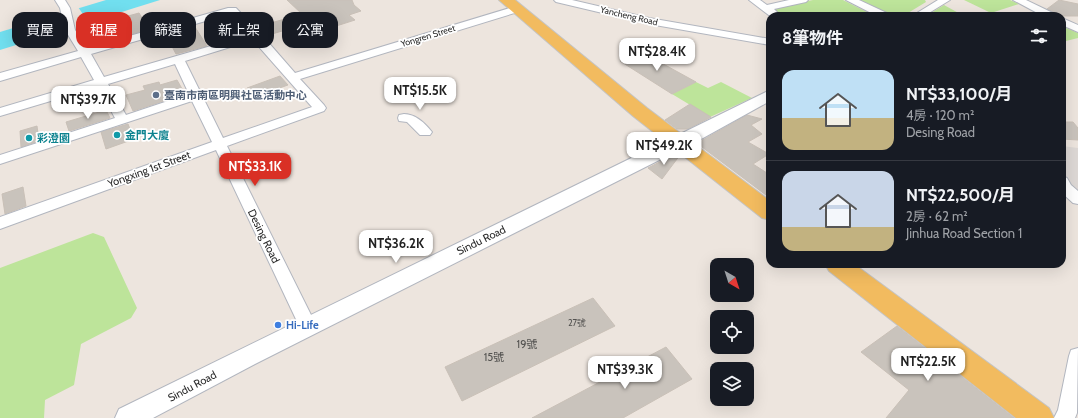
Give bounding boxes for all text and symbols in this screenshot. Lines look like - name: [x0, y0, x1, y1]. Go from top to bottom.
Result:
- street label: Yancheng Road: [598, 3, 659, 27]
- chip: 買屋: [12, 12, 68, 48]
- chip: 租屋: [76, 12, 132, 48]
- chip: 篩選: [140, 12, 196, 48]
- chip: 新上架: [204, 12, 274, 48]
- chip: 公寓: [282, 12, 338, 48]
- street label: Yongren Street: [398, 22, 456, 49]
- icon: filters: [1028, 25, 1050, 47]
- text: 8筆物件: [782, 28, 843, 48]
- pin: NT$28.4K: [616, 38, 698, 72]
- text: NT$28.4K: [628, 43, 686, 59]
- pin: NT$15.5K: [379, 77, 461, 111]
- text: NT$15.5K: [393, 82, 447, 98]
- text: NT$33,100/月: [906, 84, 1012, 104]
- pin: NT$39.7K: [47, 86, 129, 120]
- icon: home: [814, 86, 862, 134]
- place label: 臺南市南區明興社區活動中心: [164, 88, 307, 102]
- marker: 臺南市南區明興社區活動中心: [151, 90, 161, 100]
- text: NT$39.7K: [60, 91, 116, 107]
- text: 4房 · 120 m²: [906, 107, 974, 123]
- text: Desing Road: [906, 124, 975, 140]
- place label: 金門大廈: [125, 128, 169, 142]
- marker: 金門大廈: [112, 130, 122, 140]
- place label: 彩澄園: [37, 131, 70, 145]
- pin: NT$49.2K: [623, 132, 705, 166]
- marker: 彩澄園: [24, 133, 34, 143]
- text: NT$49.2K: [635, 137, 693, 153]
- street label: Yongxing 1st Street: [105, 147, 193, 191]
- pin: NT$33.1K: [214, 153, 296, 187]
- text: NT$33.1K: [228, 158, 282, 174]
- text: NT$22,500/月: [906, 185, 1015, 205]
- icon: home: [814, 187, 862, 235]
- street label: Desing Road: [245, 207, 283, 265]
- text: 2房 · 62 m²: [906, 208, 968, 224]
- street label: Sindu Road: [454, 222, 508, 258]
- text: Jinhua Road Section 1: [906, 225, 1022, 241]
- pin: NT$36.2K: [355, 230, 437, 264]
- text: NT$36.2K: [368, 235, 424, 251]
- north arrow: [710, 258, 754, 302]
- map controls: [710, 258, 754, 406]
- button: locate: [710, 310, 754, 354]
- house number: 27號: [568, 317, 586, 328]
- place label: Hi-Life: [286, 318, 319, 332]
- marker: Hi-Life: [273, 320, 283, 330]
- house number: 19號: [517, 337, 537, 351]
- pin: NT$22.5K: [887, 348, 969, 382]
- house number: 15號: [484, 350, 504, 364]
- text: NT$22.5K: [900, 353, 956, 369]
- pin: NT$39.3K: [584, 356, 666, 390]
- text: NT$39.3K: [597, 361, 653, 377]
- button: layers: [710, 362, 754, 406]
- street label: Sindu Road: [165, 367, 219, 405]

